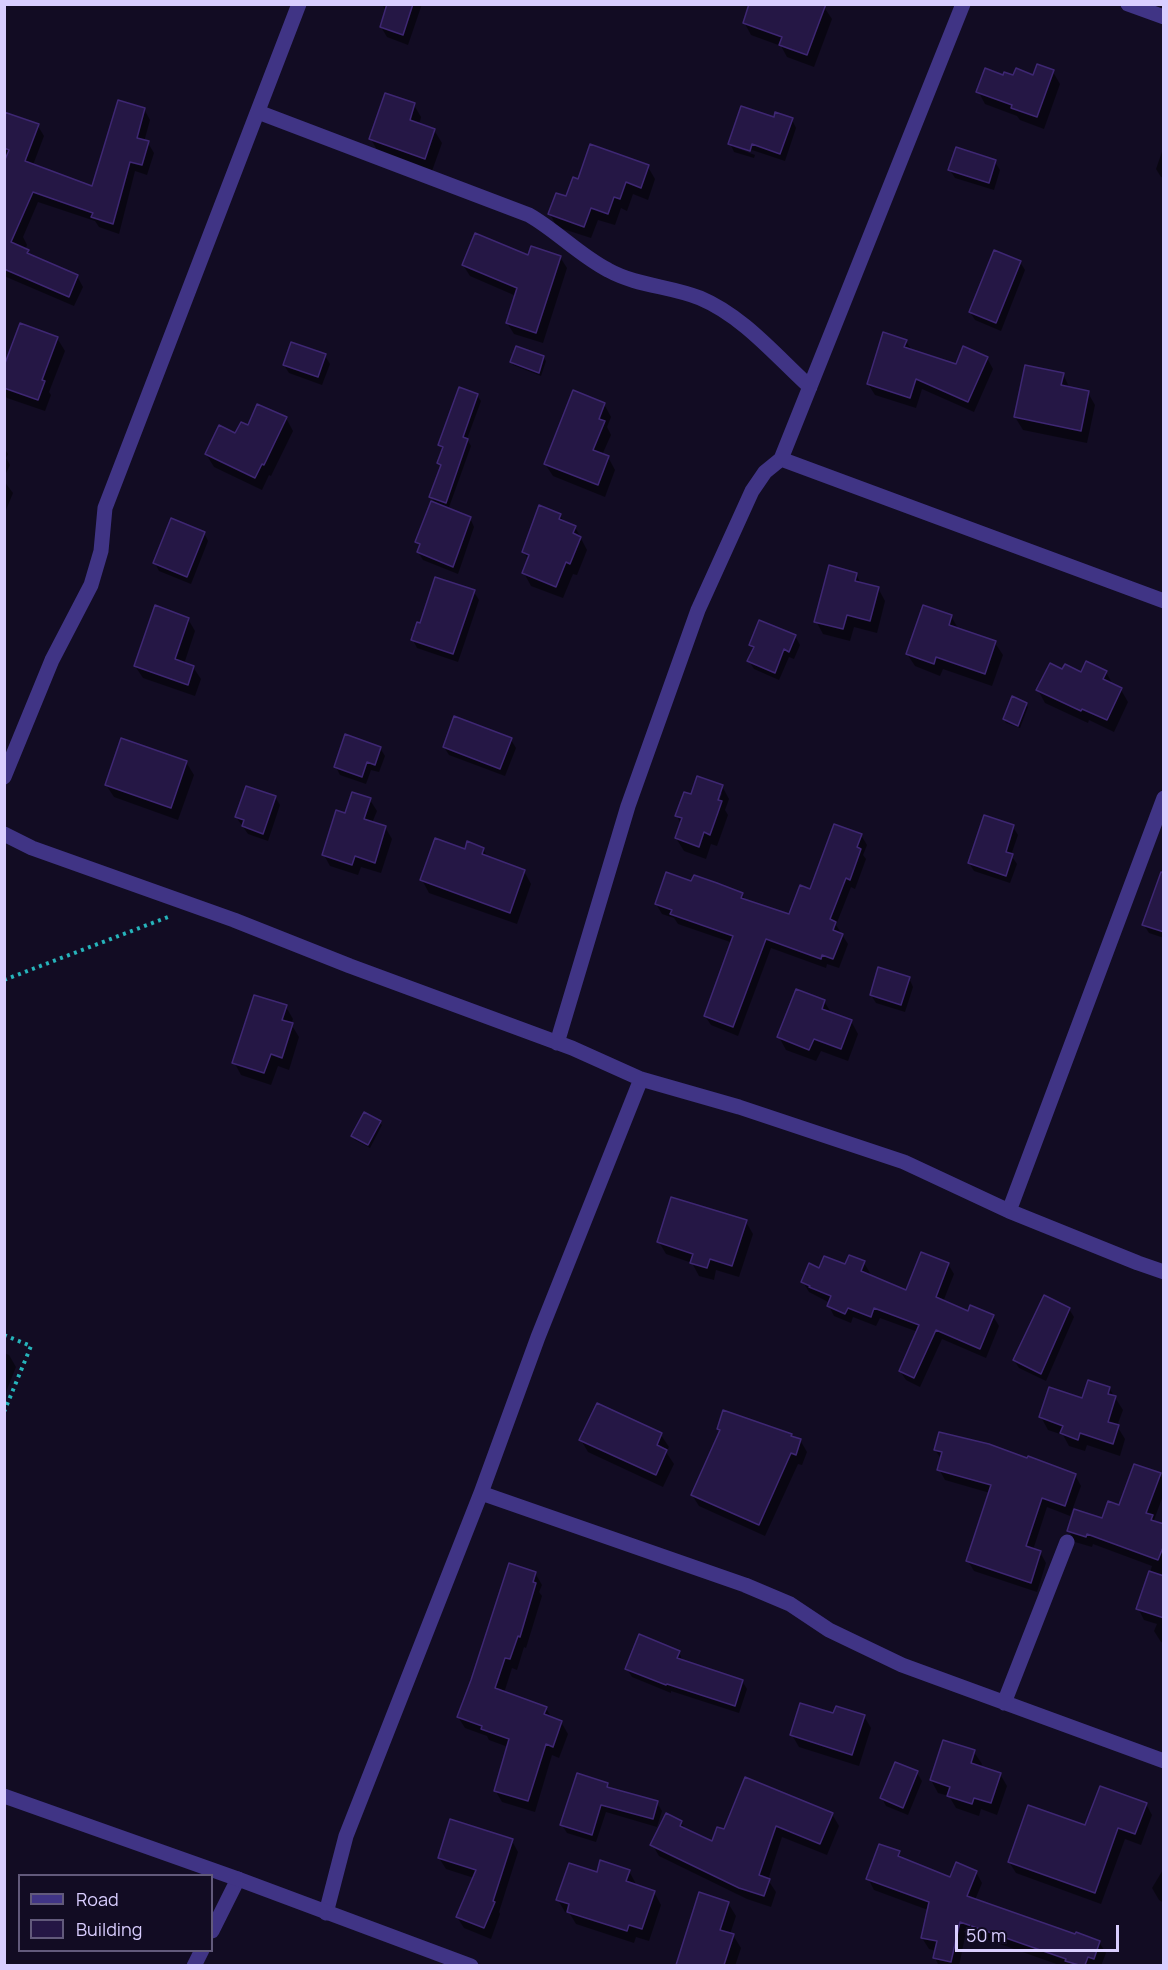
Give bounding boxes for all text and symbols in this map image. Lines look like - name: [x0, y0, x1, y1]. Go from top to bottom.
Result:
- legend: [18, 1874, 213, 1952]
- text: Road: [76, 1887, 119, 1911]
- scale bar: [958, 1913, 1122, 1951]
- text: Building: [76, 1917, 142, 1941]
- text: 50 m: [966, 1923, 1006, 1947]

